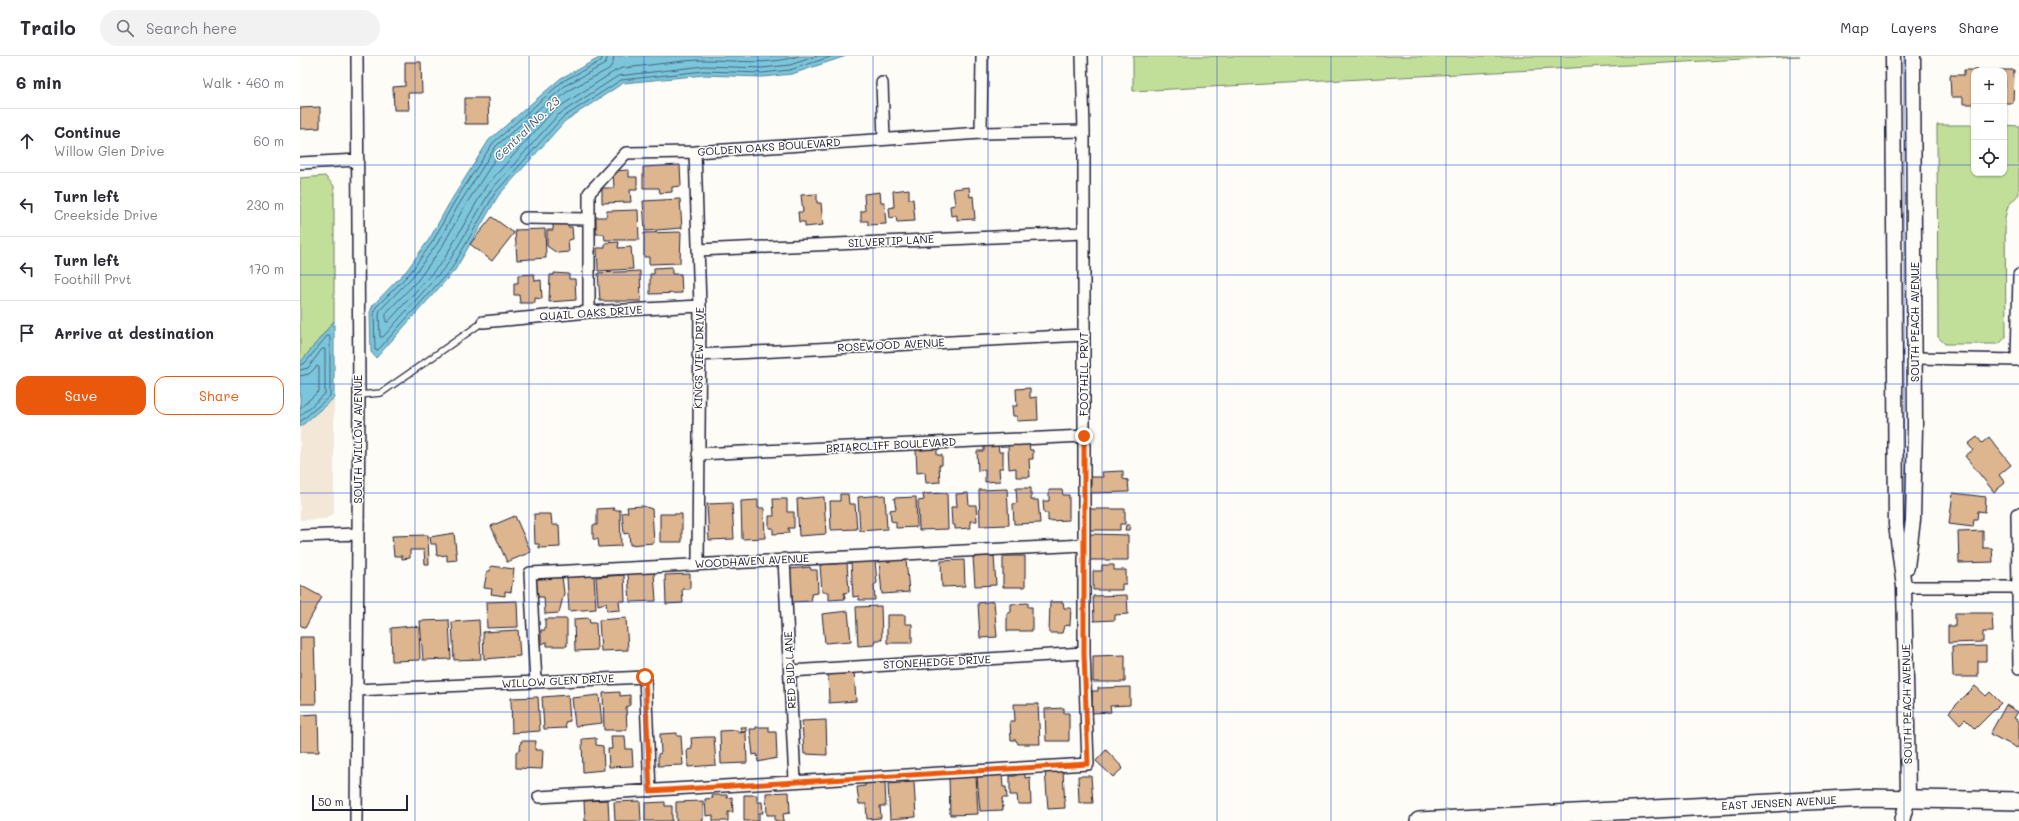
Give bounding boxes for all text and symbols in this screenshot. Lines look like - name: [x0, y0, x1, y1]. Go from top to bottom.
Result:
- search box: [100, 10, 380, 46]
- text: Trailo: [20, 15, 76, 40]
- icon: search: [114, 17, 136, 39]
- text: Search here: [146, 18, 237, 38]
- text: Map: [1840, 18, 1869, 37]
- text: Layers: [1891, 18, 1937, 37]
- text: Share: [1959, 18, 1999, 37]
- map controls: [1971, 68, 2007, 176]
- button: +: [1971, 68, 2007, 104]
- text: 6 min: [16, 71, 61, 93]
- text: Walk · 460 m: [202, 74, 284, 91]
- water label: Central No. 23: [490, 92, 563, 164]
- button: −: [1971, 104, 2007, 140]
- text: Continue: [54, 122, 121, 142]
- icon: ahead: [16, 130, 38, 152]
- text: 60 m: [254, 132, 284, 149]
- street label: GOLDEN OAKS BOULEVARD: [697, 134, 841, 159]
- button: locate: [1971, 140, 2007, 176]
- text: Willow Glen Drive: [54, 142, 165, 159]
- text: Turn left: [54, 186, 119, 206]
- icon: left: [16, 194, 38, 216]
- text: 230 m: [247, 196, 284, 213]
- text: Creekside Drive: [54, 206, 158, 223]
- street label: SILVERTIP LANE: [848, 231, 934, 250]
- text: Turn left: [54, 250, 119, 270]
- icon: left: [16, 258, 38, 280]
- text: 170 m: [248, 260, 284, 277]
- street label: SOUTH PEACH AVENUE: [1907, 262, 1922, 382]
- text: Foothill Prvt: [54, 270, 131, 287]
- street label: QUAIL OAKS DRIVE: [539, 301, 643, 324]
- street label: KINGS VIEW DRIVE: [690, 307, 707, 409]
- icon: arrive: [16, 322, 38, 344]
- text: Arrive at destination: [54, 323, 214, 343]
- street label: FOOTHILL PRVT: [1076, 332, 1091, 416]
- street label: ROSEWOOD AVENUE: [837, 334, 945, 355]
- street label: SOUTH WILLOW AVENUE: [350, 375, 365, 503]
- button: Save: [16, 376, 146, 415]
- button: Share: [154, 376, 284, 415]
- route end: [1075, 427, 1093, 445]
- street label: BRIARCLIFF BOULEVARD: [826, 434, 956, 455]
- street label: WOODHAVEN AVENUE: [694, 550, 810, 571]
- street label: RED BUD LANE: [780, 631, 799, 709]
- street label: SOUTH PEACH AVENUE: [1898, 644, 1915, 764]
- street label: STONEHEDGE DRIVE: [883, 651, 991, 672]
- route start: [636, 668, 654, 686]
- street label: WILLOW GLEN DRIVE: [501, 670, 615, 691]
- street label: EAST JENSEN AVENUE: [1721, 792, 1837, 813]
- scale bar: [312, 793, 408, 812]
- text: 50 m: [318, 794, 344, 809]

